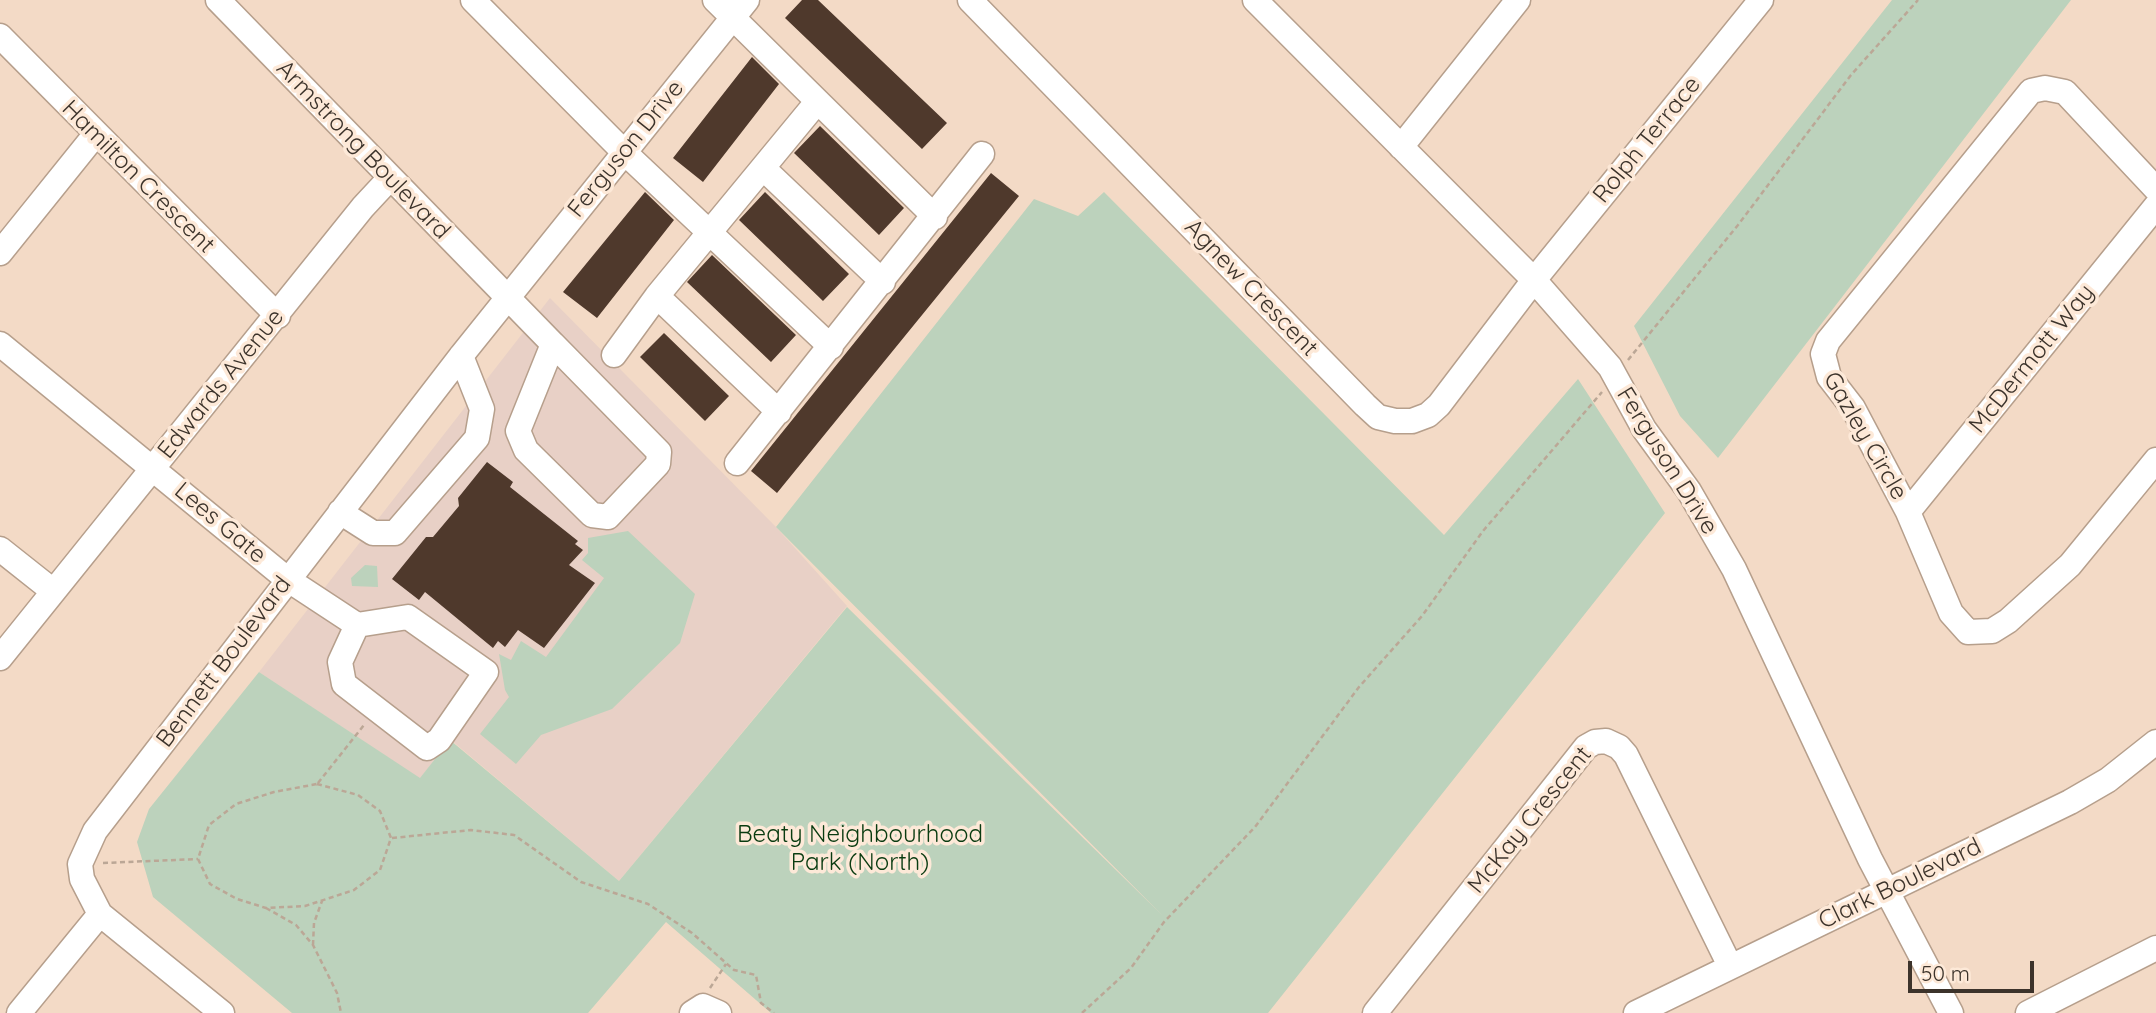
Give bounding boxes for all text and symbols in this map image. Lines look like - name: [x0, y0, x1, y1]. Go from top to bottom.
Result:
- street label: Armstrong Boulevard: [270, 55, 456, 245]
- street label: Rolph Terrace: [1587, 71, 1707, 209]
- street label: Ferguson Drive: [562, 75, 690, 223]
- street label: Hamilton Crescent: [56, 95, 220, 259]
- street label: Agnew Crescent: [1178, 213, 1324, 363]
- street label: McDermott Way: [1963, 279, 2101, 439]
- street label: Edwards Avenue: [152, 303, 290, 465]
- street label: Gazley Circle: [1817, 367, 1913, 505]
- street label: Ferguson Drive: [1610, 382, 1724, 540]
- street label: Lees Gate: [168, 476, 272, 570]
- street label: Bennett Boulevard: [150, 571, 298, 753]
- street label: McKay Crescent: [1462, 741, 1598, 899]
- park label: Beaty Neighbourhood Park (North): [737, 821, 983, 877]
- street label: Clark Boulevard: [1814, 832, 1986, 936]
- scale bar: [1911, 946, 2037, 990]
- text: 50 m: [1921, 960, 1970, 986]

